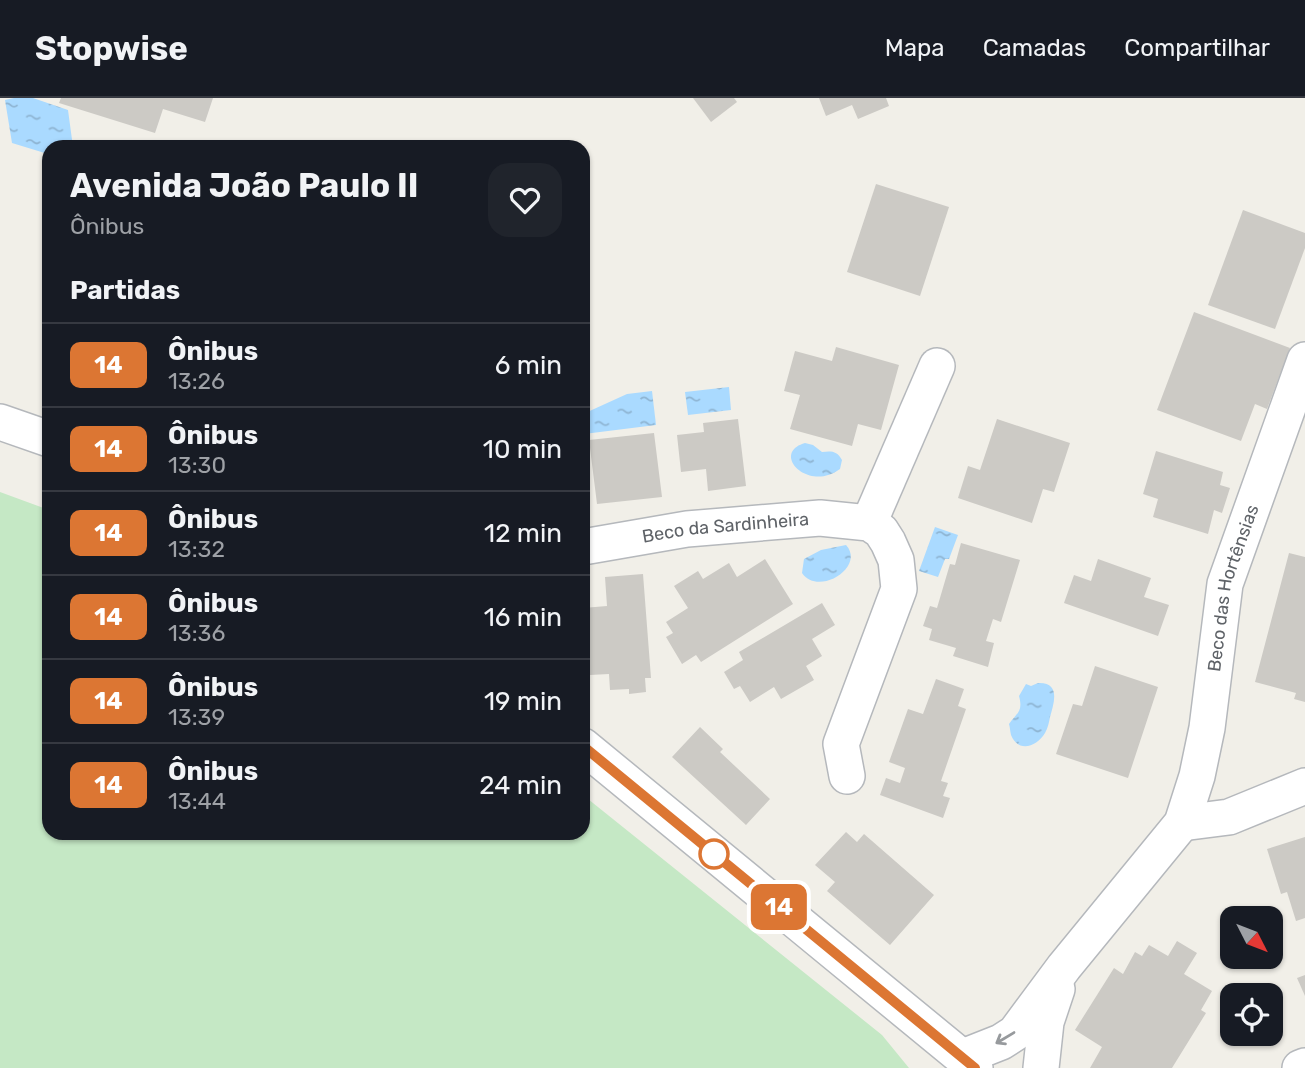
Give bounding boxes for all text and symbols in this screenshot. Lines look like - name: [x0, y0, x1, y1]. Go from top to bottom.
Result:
- text: Stopwise: [35, 29, 188, 68]
- text: Mapa: [885, 34, 945, 62]
- text: Camadas: [983, 34, 1086, 62]
- text: Compartilhar: [1124, 34, 1270, 62]
- button: heart: [488, 163, 562, 237]
- text: Avenida João Paulo II: [70, 166, 418, 205]
- text: Ônibus: [70, 212, 144, 240]
- text: Partidas: [70, 275, 180, 306]
- text: Ônibus: [168, 336, 258, 367]
- text: 6 min: [495, 350, 562, 381]
- text: 14: [94, 351, 123, 379]
- text: 13:26: [168, 367, 225, 395]
- text: Ônibus: [168, 420, 258, 451]
- text: 10 min: [483, 434, 562, 465]
- text: 14: [94, 435, 123, 463]
- text: 13:30: [168, 451, 226, 479]
- street label: Beco das Hortênsias: [1203, 502, 1263, 673]
- text: Ônibus: [168, 504, 258, 535]
- street label: Beco da Sardinheira: [640, 508, 810, 548]
- text: 12 min: [484, 518, 562, 549]
- text: 14: [94, 519, 123, 547]
- text: 13:32: [168, 535, 225, 563]
- text: Ônibus: [168, 588, 258, 619]
- text: 16 min: [484, 602, 562, 633]
- text: 14: [94, 603, 123, 631]
- text: 13:36: [168, 619, 225, 647]
- text: Ônibus: [168, 672, 258, 703]
- text: 19 min: [484, 686, 562, 717]
- text: 14: [94, 687, 123, 715]
- text: 13:39: [168, 703, 225, 731]
- text: Ônibus: [168, 756, 258, 787]
- text: 24 min: [479, 770, 562, 801]
- text: 14: [94, 771, 123, 799]
- text: 13:44: [168, 787, 226, 815]
- unlabelled marker: [699, 839, 729, 869]
- line badge: 14: [748, 884, 810, 930]
- text: 14: [765, 893, 793, 921]
- north arrow: [1220, 906, 1283, 970]
- map controls: [1220, 906, 1283, 1046]
- button: locate: [1220, 983, 1283, 1046]
- one-way arrow: [996, 1031, 1015, 1046]

